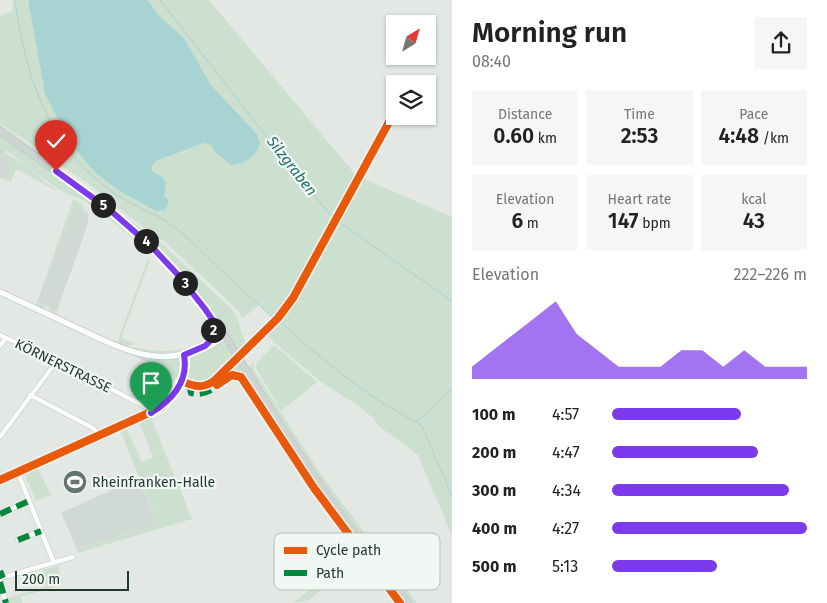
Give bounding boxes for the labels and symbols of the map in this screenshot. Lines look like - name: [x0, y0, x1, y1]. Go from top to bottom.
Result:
- north arrow: [386, 15, 436, 65]
- pin: [35, 120, 77, 171]
- water label: Silzgraben: [263, 132, 321, 199]
- pin: 5: [90, 192, 116, 218]
- pin: 4: [134, 228, 158, 254]
- pin: 3: [172, 270, 198, 296]
- pin: 2: [200, 318, 226, 342]
- street label: KÖRNERSTRASSE: [12, 334, 114, 397]
- pin: [130, 362, 172, 413]
- sports icon: Rheinfranken-Halle: [62, 469, 88, 495]
- place label: Rheinfranken-Halle: [92, 474, 215, 491]
- legend: [274, 533, 440, 590]
- text: Cycle path: [316, 542, 381, 559]
- text: Path: [316, 565, 344, 582]
- scale bar: [15, 568, 129, 591]

